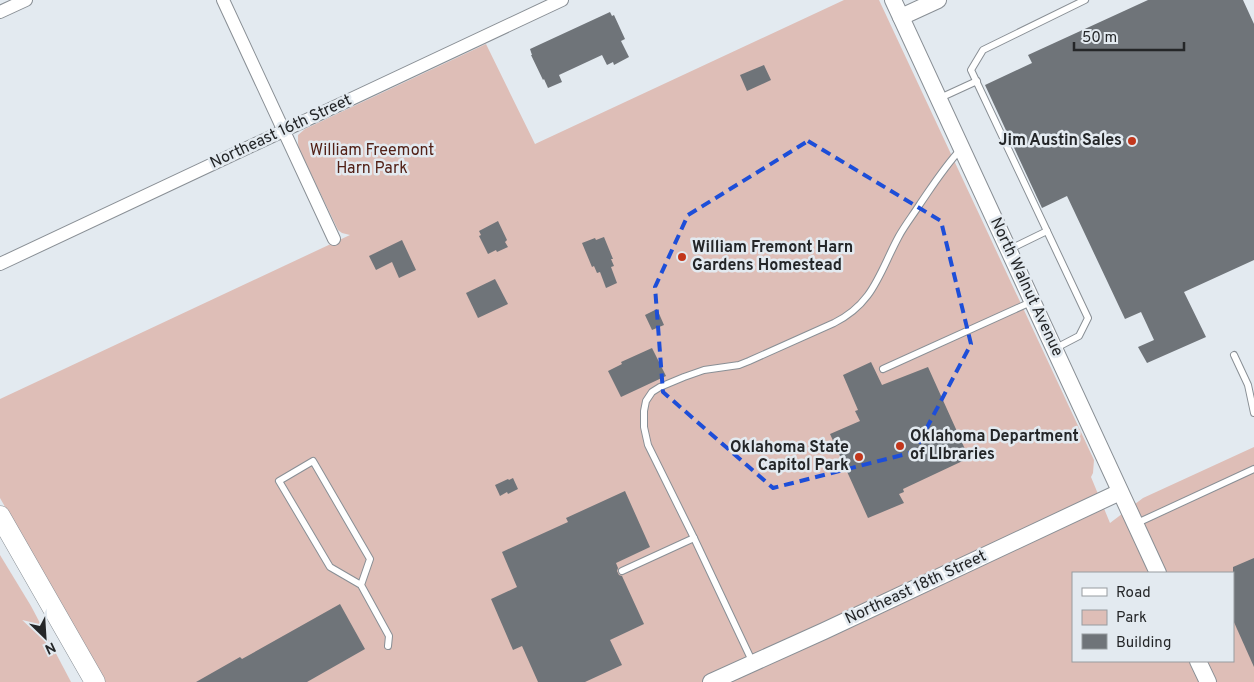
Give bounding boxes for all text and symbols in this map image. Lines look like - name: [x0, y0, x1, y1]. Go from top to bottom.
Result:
- scale bar: [1074, 20, 1184, 52]
- text: 50 m: [1082, 29, 1117, 48]
- street label: Northeast 16th Street: [207, 90, 355, 174]
- place label: Jim Austin Sales: [999, 131, 1122, 151]
- marker: Jim Austin Sales: [1126, 135, 1138, 147]
- park label: William Freemont Harn Park: [310, 141, 434, 179]
- street label: North Walnut Avenue: [985, 214, 1067, 360]
- place label: William Fremont Harn Gardens Homestead: [692, 238, 853, 276]
- marker: William Fremont Harn Gardens Homestead: [676, 251, 688, 263]
- place label: Oklahoma Department of LIbraries: [910, 427, 1079, 465]
- place label: Oklahoma State Capitol Park: [730, 438, 849, 476]
- marker: Oklahoma Department of LIbraries: [894, 440, 906, 452]
- marker: Oklahoma State Capitol Park: [853, 451, 865, 463]
- street label: Northeast 18th Street: [842, 546, 990, 630]
- legend: [1072, 572, 1234, 662]
- text: Road: [1116, 584, 1151, 603]
- text: Park: [1116, 609, 1147, 628]
- north arrow: [20, 612, 70, 662]
- text: Building: [1116, 634, 1171, 653]
- text: N: [42, 638, 58, 657]

